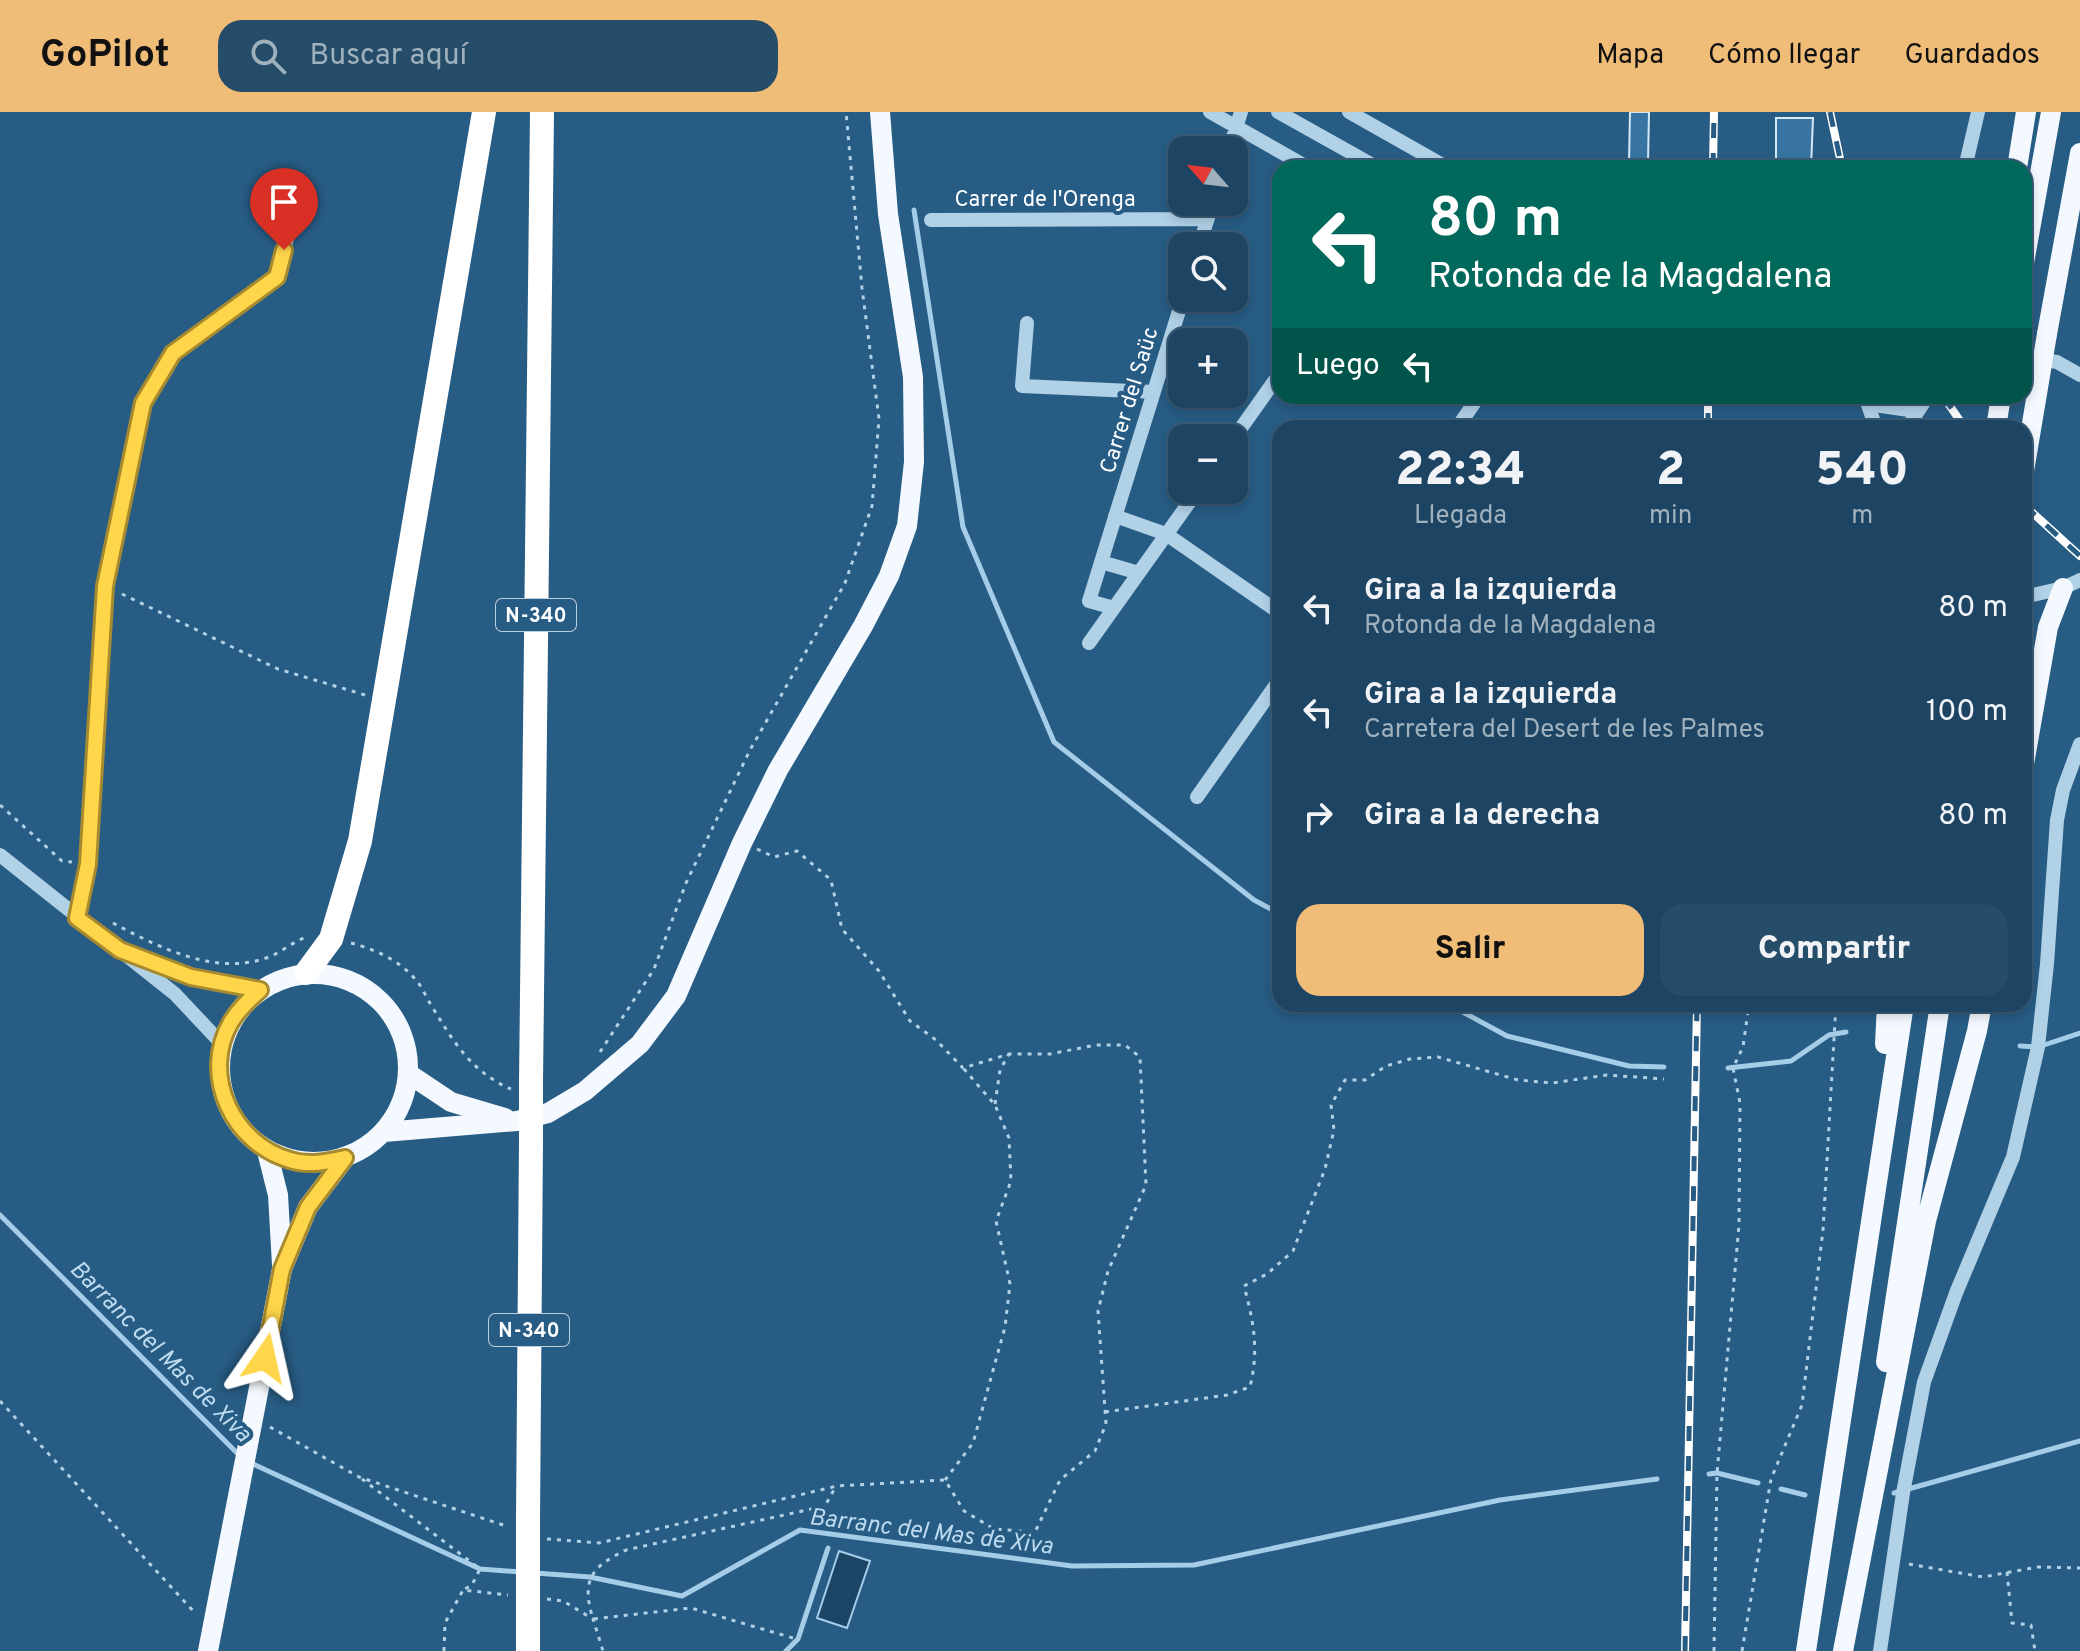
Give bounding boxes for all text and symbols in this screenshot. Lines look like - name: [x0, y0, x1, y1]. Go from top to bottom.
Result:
- search box: [218, 20, 778, 92]
- text: GoPilot: [40, 32, 170, 81]
- icon: search: [246, 34, 290, 78]
- text: Buscar aquí: [310, 38, 467, 75]
- text: Mapa: [1596, 38, 1664, 74]
- text: Cómo llegar: [1708, 38, 1860, 74]
- text: Guardados: [1904, 38, 2040, 74]
- north arrow: [1168, 136, 1248, 216]
- map controls: [1168, 136, 1248, 504]
- pin: [250, 168, 318, 250]
- icon: arrive: [262, 180, 306, 224]
- text: 80 m: [1428, 186, 1562, 256]
- street label: Carrer de l'Orenga: [954, 187, 1136, 214]
- icon: left: [1296, 192, 1400, 296]
- button: search: [1168, 232, 1248, 312]
- text: Rotonda de la Magdalena: [1428, 255, 1832, 301]
- street label: Carrer del Saüc: [1095, 324, 1165, 477]
- button: +: [1168, 328, 1248, 408]
- icon: left: [1396, 344, 1440, 388]
- text: Luego: [1296, 348, 1380, 385]
- button: −: [1168, 424, 1248, 504]
- text: 22:34: [1395, 442, 1526, 502]
- text: 2: [1656, 442, 1685, 502]
- text: 540: [1816, 442, 1909, 502]
- text: Llegada: [1414, 500, 1507, 533]
- text: min: [1649, 500, 1692, 533]
- text: m: [1851, 500, 1873, 533]
- text: Gira a la izquierda: [1364, 573, 1617, 610]
- icon: left: [1296, 586, 1340, 630]
- text: 80 m: [1938, 590, 2008, 627]
- road number: N-340: [496, 599, 576, 631]
- text: Rotonda de la Magdalena: [1364, 610, 1656, 643]
- text: Gira a la izquierda: [1364, 677, 1617, 714]
- icon: left: [1296, 690, 1340, 734]
- text: 100 m: [1926, 694, 2008, 731]
- text: Carretera del Desert de les Palmes: [1364, 714, 1765, 747]
- icon: right: [1296, 794, 1340, 838]
- text: Gira a la derecha: [1364, 798, 1600, 835]
- text: 80 m: [1938, 798, 2008, 835]
- button: Salir: [1296, 904, 1644, 996]
- button: Compartir: [1660, 904, 2008, 996]
- water label: Barranc del Mas de Xiva: [62, 1255, 257, 1450]
- road number: N-340: [489, 1314, 569, 1346]
- position arrow: [223, 1316, 307, 1400]
- water label: Barranc del Mas de Xiva: [807, 1503, 1055, 1563]

